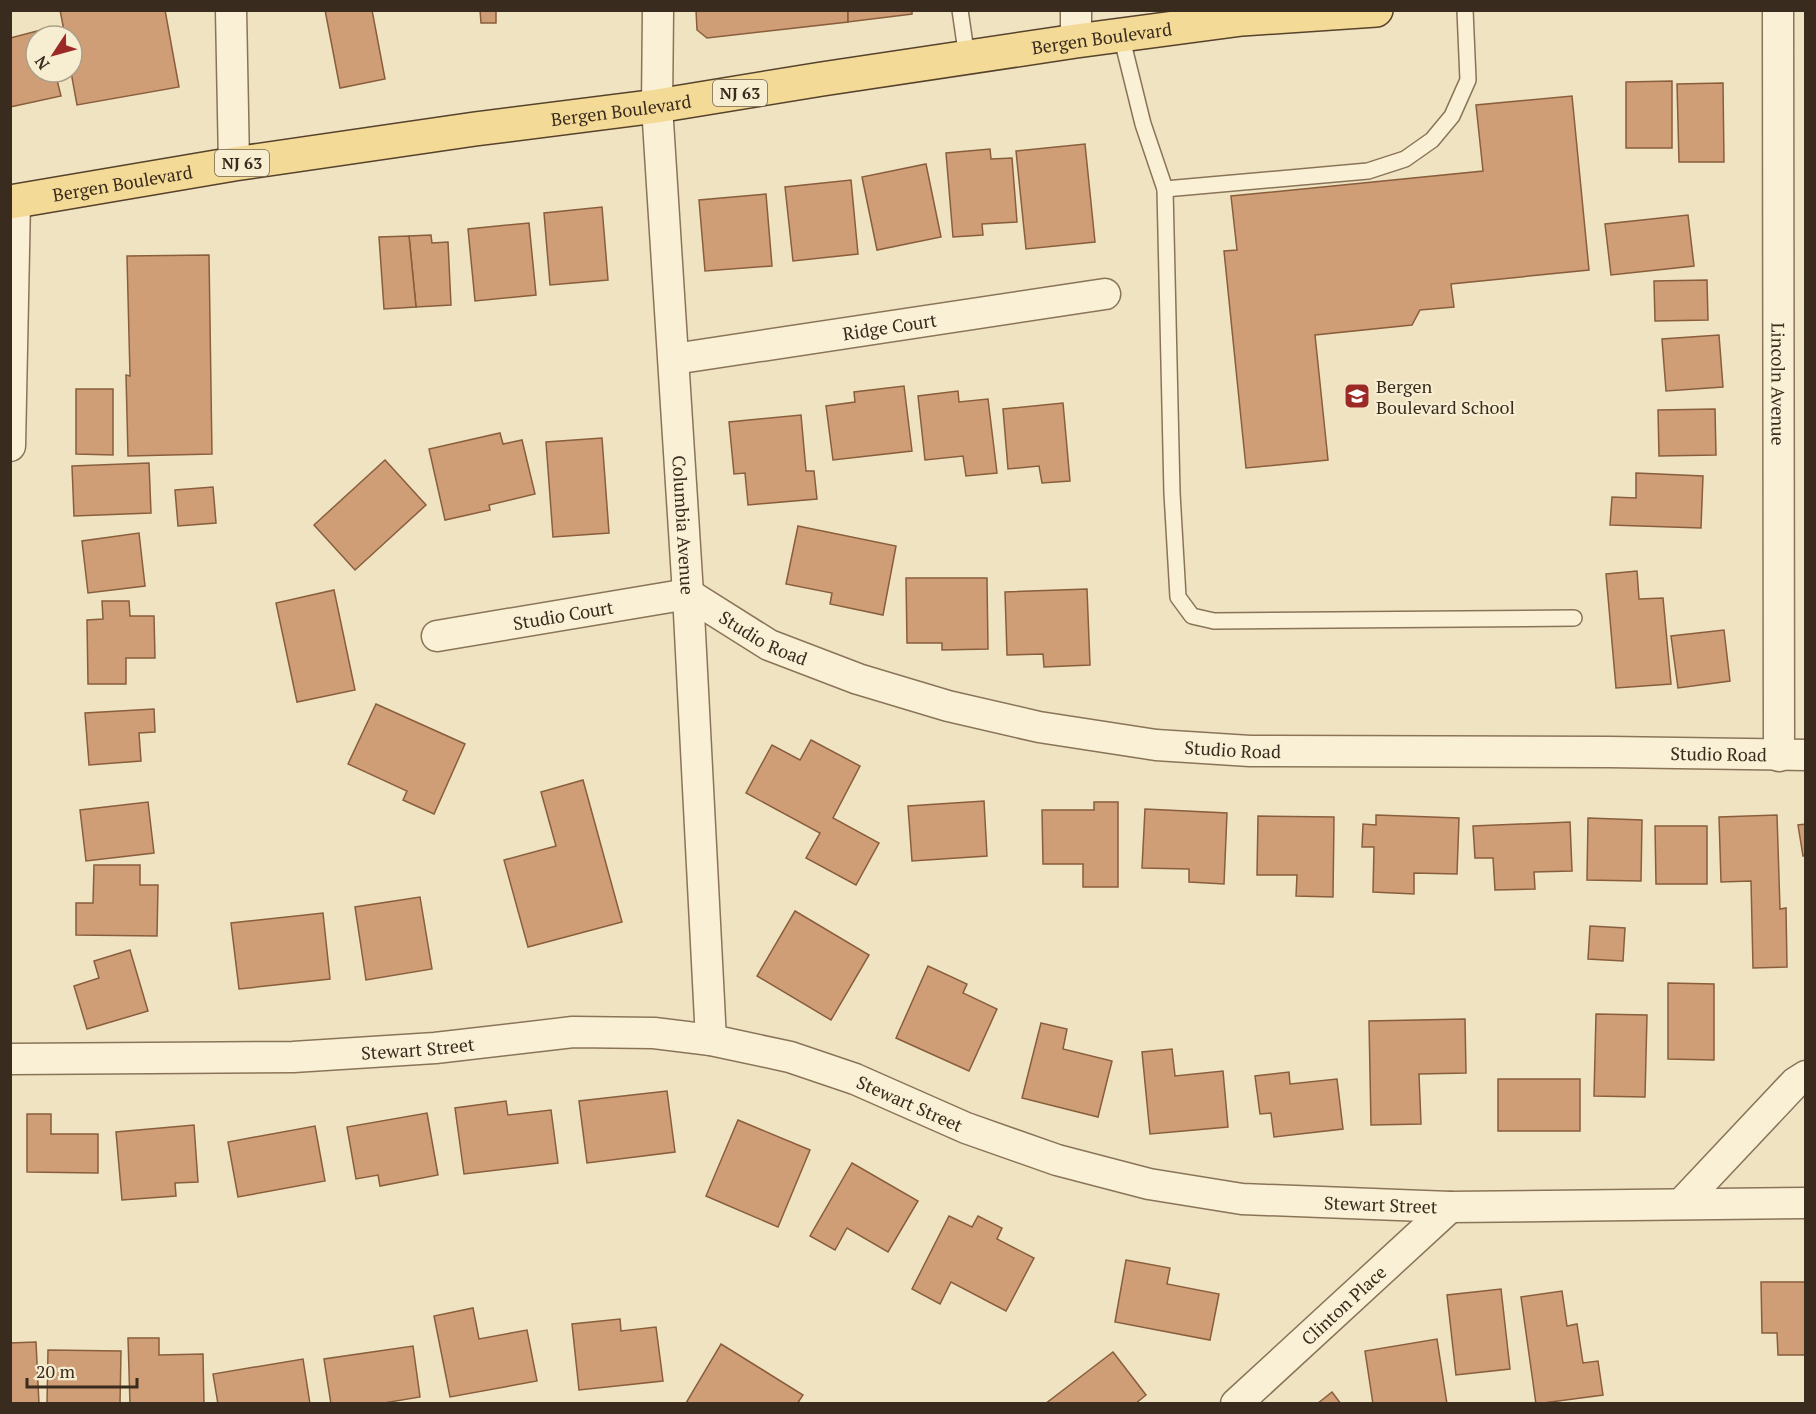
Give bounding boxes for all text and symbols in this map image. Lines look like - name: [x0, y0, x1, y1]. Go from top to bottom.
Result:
- street label: Bergen Boulevard: [1030, 16, 1173, 60]
- north arrow: [24, 24, 84, 84]
- text: N: [29, 51, 54, 74]
- road number: NJ 63: [713, 80, 767, 106]
- street label: Bergen Boulevard: [549, 89, 693, 131]
- road number: NJ 63: [215, 150, 269, 176]
- street label: Bergen Boulevard: [51, 159, 194, 207]
- street label: Ridge Court: [841, 308, 939, 345]
- street label: Lincoln Avenue: [1766, 322, 1791, 446]
- place label: Bergen Boulevard School: [1376, 374, 1515, 419]
- school or university icon: Bergen Boulevard School: [1342, 381, 1372, 411]
- street label: Columbia Avenue: [667, 455, 700, 596]
- street label: Studio Court: [511, 595, 616, 635]
- street label: Studio Road: [715, 605, 811, 671]
- street label: Studio Road: [1184, 735, 1281, 763]
- street label: Studio Road: [1670, 741, 1767, 766]
- street label: Stewart Street: [360, 1031, 476, 1065]
- street label: Stewart Street: [853, 1069, 967, 1137]
- street label: Stewart Street: [1323, 1190, 1438, 1219]
- street label: Clinton Place: [1296, 1260, 1391, 1350]
- scale bar: [27, 1351, 136, 1389]
- text: 20 m: [36, 1359, 76, 1383]

